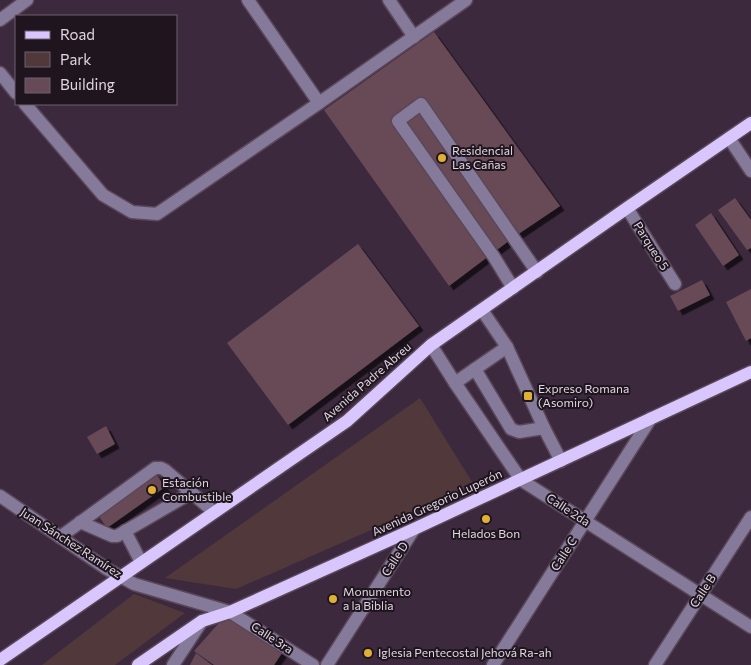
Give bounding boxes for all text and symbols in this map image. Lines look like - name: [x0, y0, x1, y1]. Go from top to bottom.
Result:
- legend: [15, 15, 178, 105]
- text: Road: [60, 25, 95, 43]
- text: Park: [60, 50, 91, 68]
- text: Building: [60, 75, 115, 93]
- place label: Residencial Las Cañas: [452, 143, 513, 171]
- marker: Residencial Las Cañas: [436, 152, 448, 164]
- street label: Parqueo 5: [631, 219, 672, 273]
- street label: Avenida Padre Abreu: [319, 339, 413, 423]
- place label: Expreso Romana (Asomiro): [538, 381, 629, 409]
- marker: Expreso Romana (Asomiro): [522, 390, 534, 402]
- street label: Avenida Gregorio Luperón: [369, 466, 504, 538]
- place label: Estación Combustible: [162, 475, 232, 503]
- marker: Estación Combustible: [146, 484, 158, 496]
- street label: Calle 2da: [544, 490, 593, 528]
- street label: Juan Sánchez Ramírez: [18, 504, 125, 581]
- marker: Helados Bon: [480, 513, 492, 525]
- place label: Helados Bon: [452, 526, 520, 540]
- street label: Calle C: [547, 534, 579, 573]
- street label: Calle D: [378, 539, 410, 578]
- street label: Calle B: [686, 571, 718, 610]
- place label: Monumento a la Biblia: [343, 584, 411, 612]
- marker: Monumento a la Biblia: [327, 593, 339, 605]
- street label: Calle 3ra: [249, 618, 296, 656]
- place label: Iglesia Pentecostal Jehová Ra-ah: [378, 645, 552, 660]
- marker: Iglesia Pentecostal Jehová Ra-ah: [362, 647, 374, 659]

